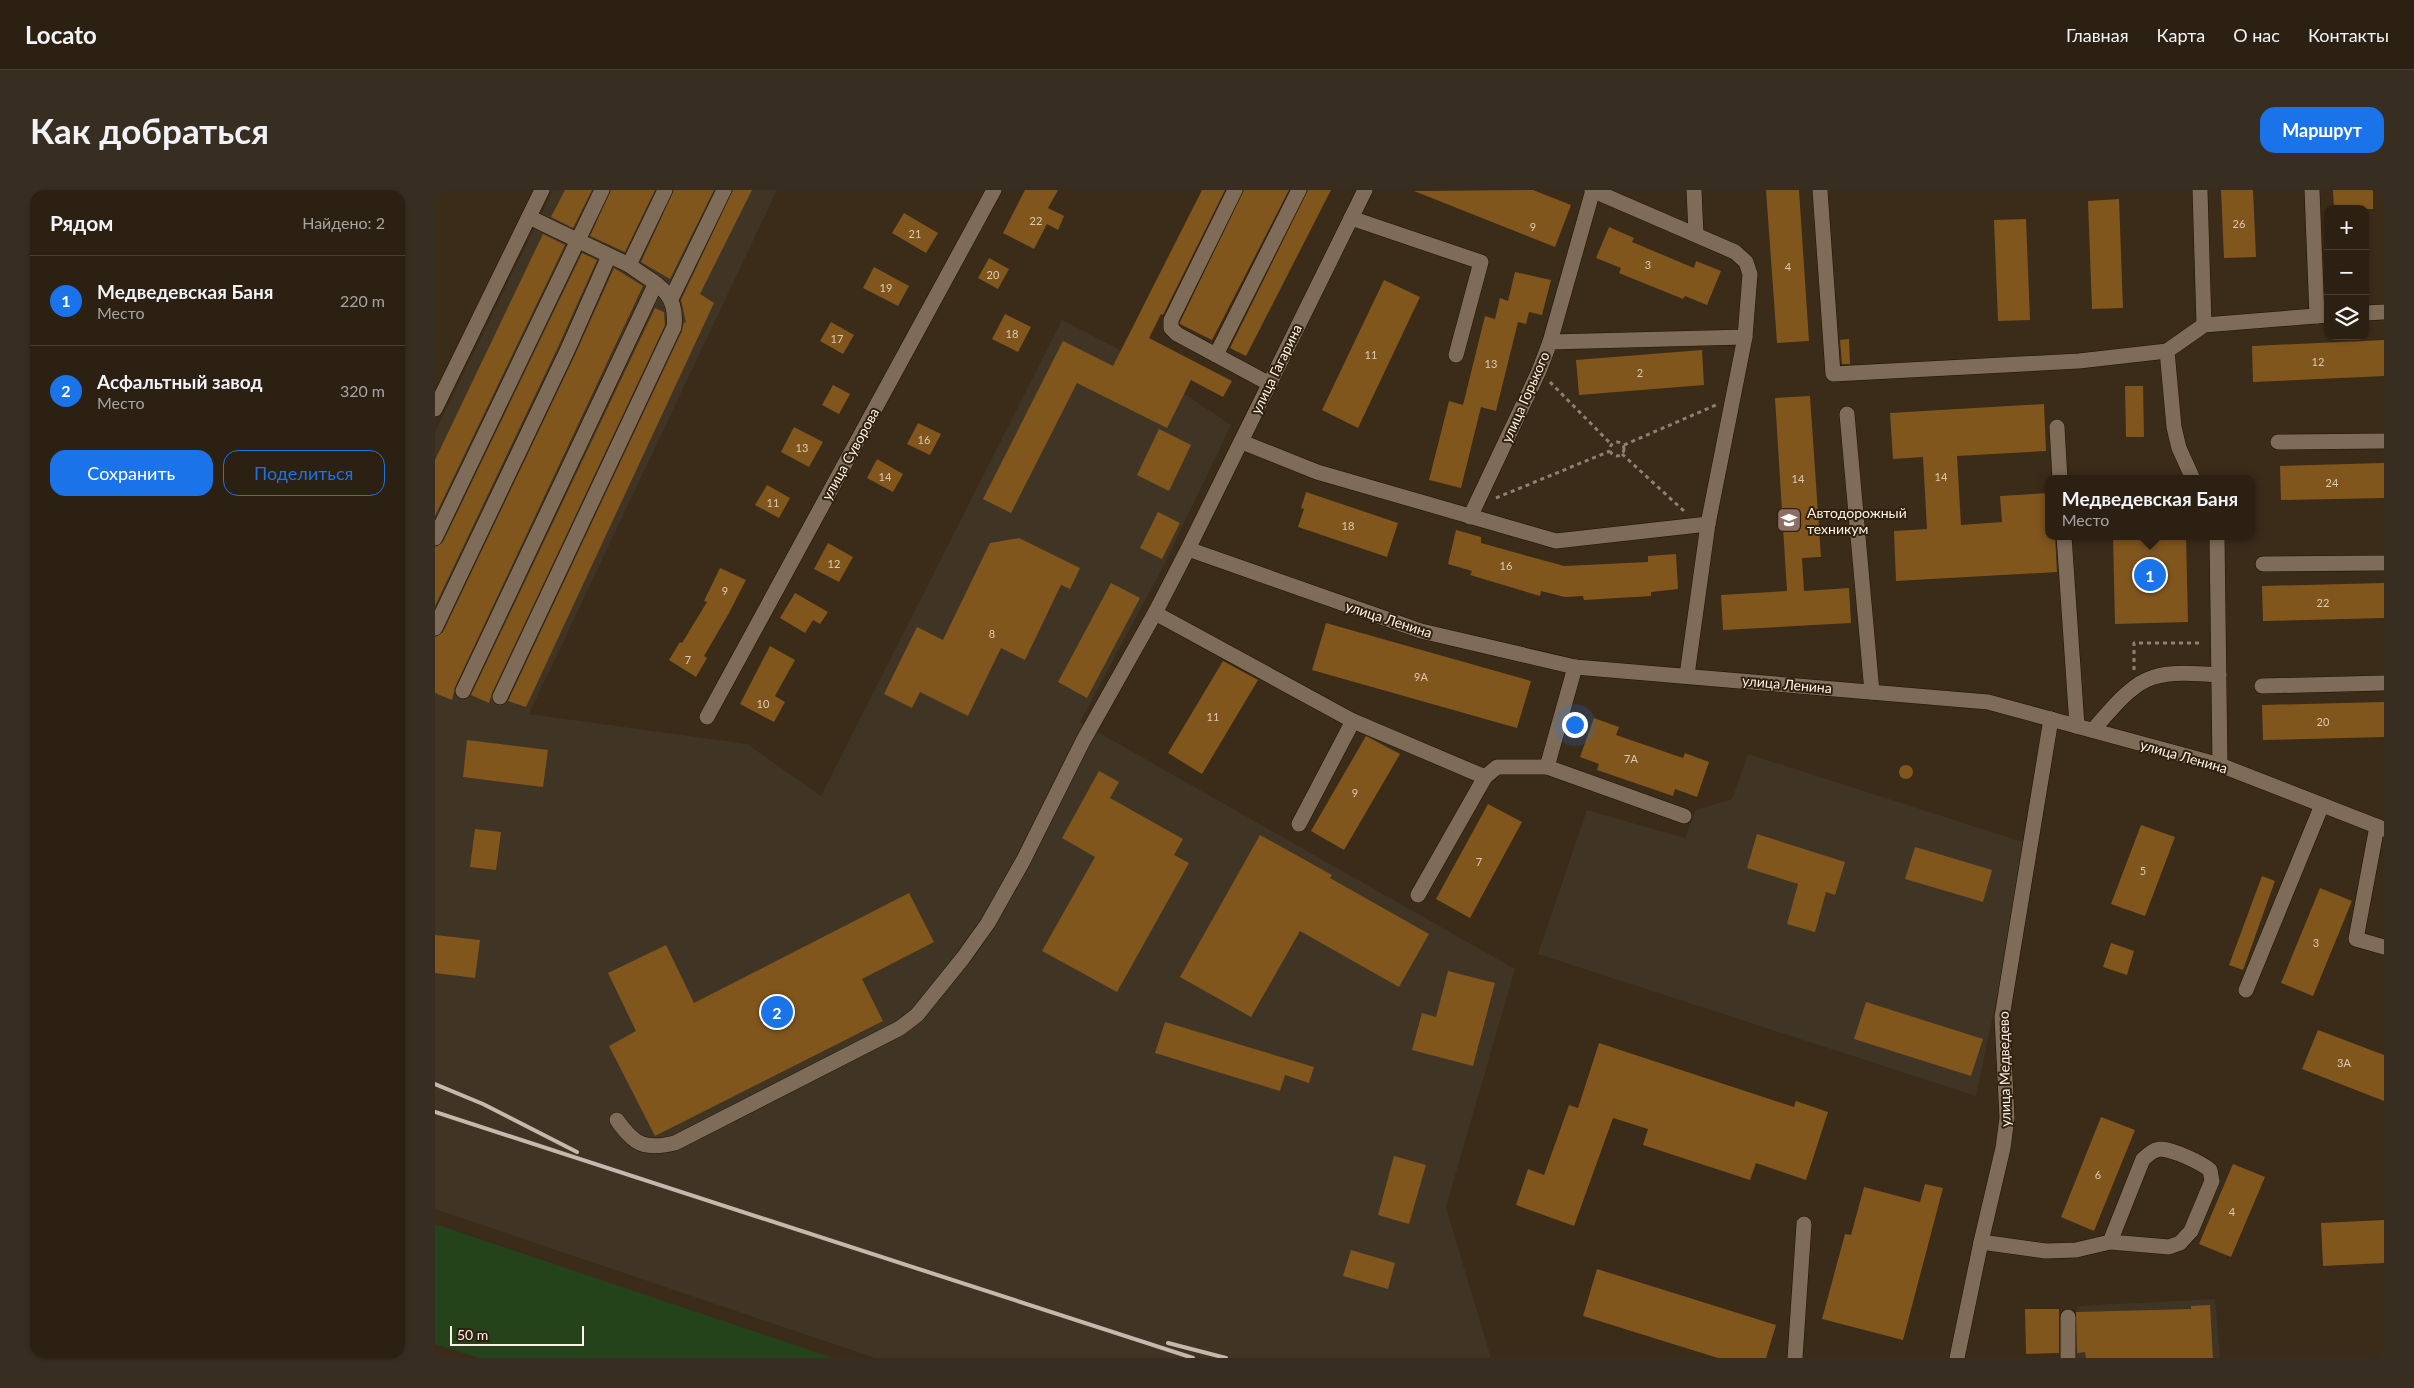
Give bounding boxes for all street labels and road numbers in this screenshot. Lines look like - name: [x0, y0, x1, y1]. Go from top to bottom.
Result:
- street label: улица Гагарина: [1247, 321, 1305, 417]
- street label: улица Горького: [1497, 349, 1553, 445]
- street label: улица Суворова: [818, 405, 882, 503]
- street label: улица Ленина: [1344, 597, 1434, 641]
- street label: улица Ленина: [1741, 672, 1833, 696]
- street label: улица Ленина: [2138, 735, 2230, 777]
- street label: улица Медведево: [1994, 1011, 2014, 1127]

